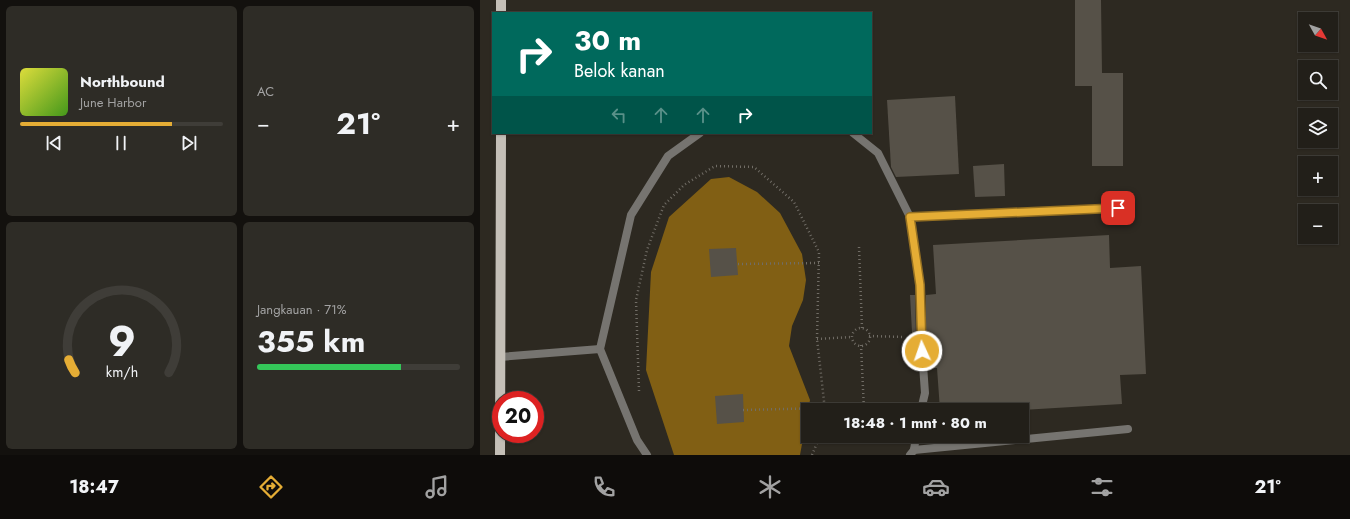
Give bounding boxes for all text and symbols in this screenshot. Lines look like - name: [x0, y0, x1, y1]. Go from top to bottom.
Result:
- north arrow: [1298, 12, 1338, 52]
- map controls: [1298, 12, 1338, 244]
- text: 30 m: [574, 20, 641, 61]
- icon: right: [508, 28, 560, 80]
- text: Belok kanan: [574, 58, 665, 84]
- button: search: [1298, 60, 1338, 100]
- text: Northbound: [80, 71, 165, 93]
- text: AC: [257, 82, 274, 101]
- text: June Harbor: [80, 93, 146, 112]
- text: 21°: [336, 102, 380, 145]
- icon: left: [608, 104, 630, 126]
- icon: ahead: [650, 104, 672, 126]
- icon: ahead: [692, 104, 714, 126]
- icon: right: [734, 104, 756, 126]
- text: −: [257, 107, 270, 139]
- text: +: [446, 107, 460, 139]
- button: layers: [1298, 108, 1338, 148]
- icon: previous: [43, 132, 65, 154]
- icon: pause: [110, 132, 132, 154]
- icon: next: [178, 132, 200, 154]
- button: +: [1298, 156, 1338, 196]
- pin: [1101, 191, 1135, 225]
- icon: arrive: [1107, 197, 1129, 219]
- button: −: [1298, 204, 1338, 244]
- text: Jangkauan · 71%: [257, 300, 347, 319]
- text: 9: [108, 311, 135, 372]
- text: 355 km: [257, 320, 365, 363]
- position arrow: [901, 330, 943, 372]
- text: km/h: [105, 362, 138, 382]
- speed limit sign: 20: [492, 391, 544, 443]
- text: 18:48 · 1 mnt · 80 m: [843, 412, 987, 434]
- icon: directions: [257, 473, 285, 501]
- icon: music: [423, 473, 451, 501]
- icon: phone: [590, 473, 618, 501]
- icon: climate: [756, 473, 784, 501]
- icon: car: [922, 473, 950, 501]
- icon: filters: [1088, 473, 1116, 501]
- text: 18:47: [69, 474, 119, 500]
- text: 21°: [1255, 474, 1281, 500]

